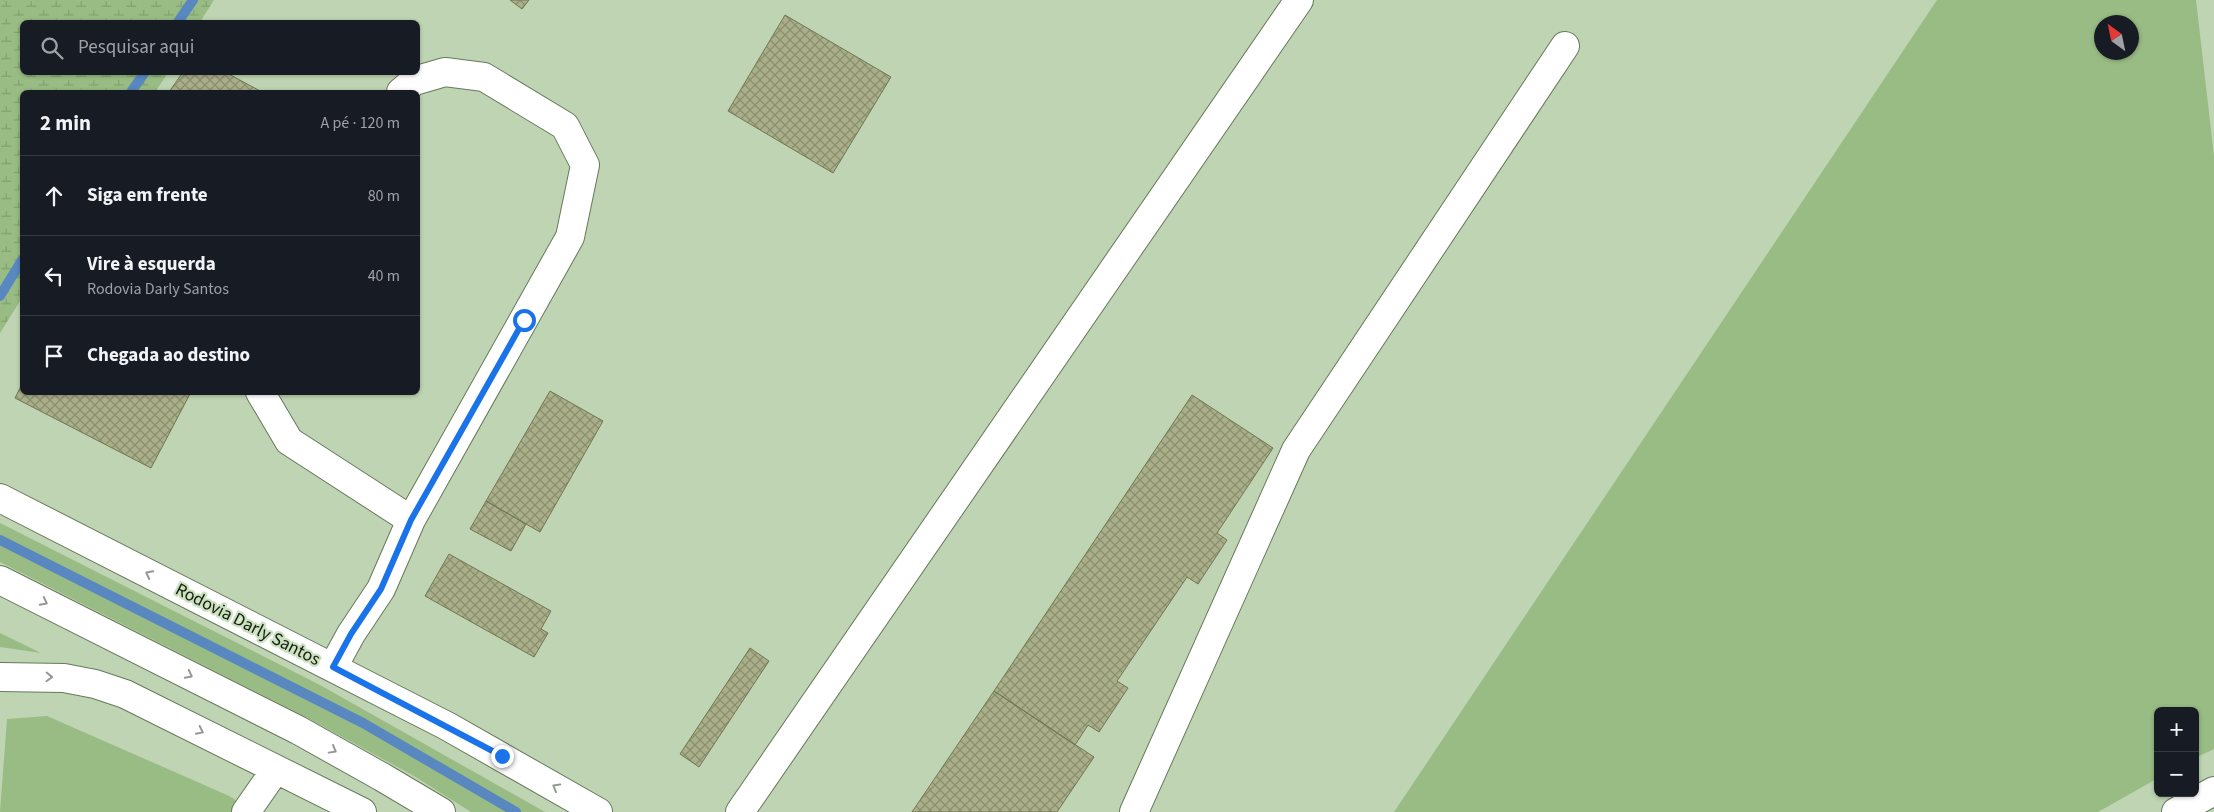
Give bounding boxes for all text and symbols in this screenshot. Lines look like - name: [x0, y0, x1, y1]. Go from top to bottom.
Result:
- north arrow: [2094, 15, 2139, 60]
- search box: [20, 20, 420, 75]
- icon: search: [38, 34, 66, 62]
- text: Pesquisar aqui: [78, 34, 194, 61]
- text: 2 min: [40, 108, 91, 138]
- text: A pé · 120 m: [321, 112, 400, 134]
- icon: ahead: [40, 182, 68, 210]
- text: Siga em frente: [87, 182, 208, 209]
- text: 80 m: [368, 185, 400, 207]
- text: Vire à esquerda: [87, 251, 216, 278]
- icon: left: [40, 262, 68, 290]
- text: 40 m: [368, 265, 400, 287]
- text: Rodovia Darly Santos: [87, 278, 229, 300]
- route start: [513, 309, 536, 332]
- icon: arrive: [40, 342, 68, 370]
- text: Chegada ao destino: [87, 342, 250, 369]
- one-way arrow: [145, 570, 154, 580]
- street label: Rodovia Darly Santos: [171, 577, 325, 672]
- one-way arrow: [38, 596, 47, 606]
- one-way arrow: [183, 669, 192, 679]
- one-way arrow: [45, 672, 53, 683]
- map controls: [2154, 707, 2199, 797]
- button: +: [2154, 707, 2199, 752]
- one-way arrow: [195, 725, 204, 736]
- one-way arrow: [328, 743, 337, 753]
- route end: [491, 745, 514, 768]
- button: −: [2154, 752, 2199, 797]
- one-way arrow: [553, 784, 562, 794]

